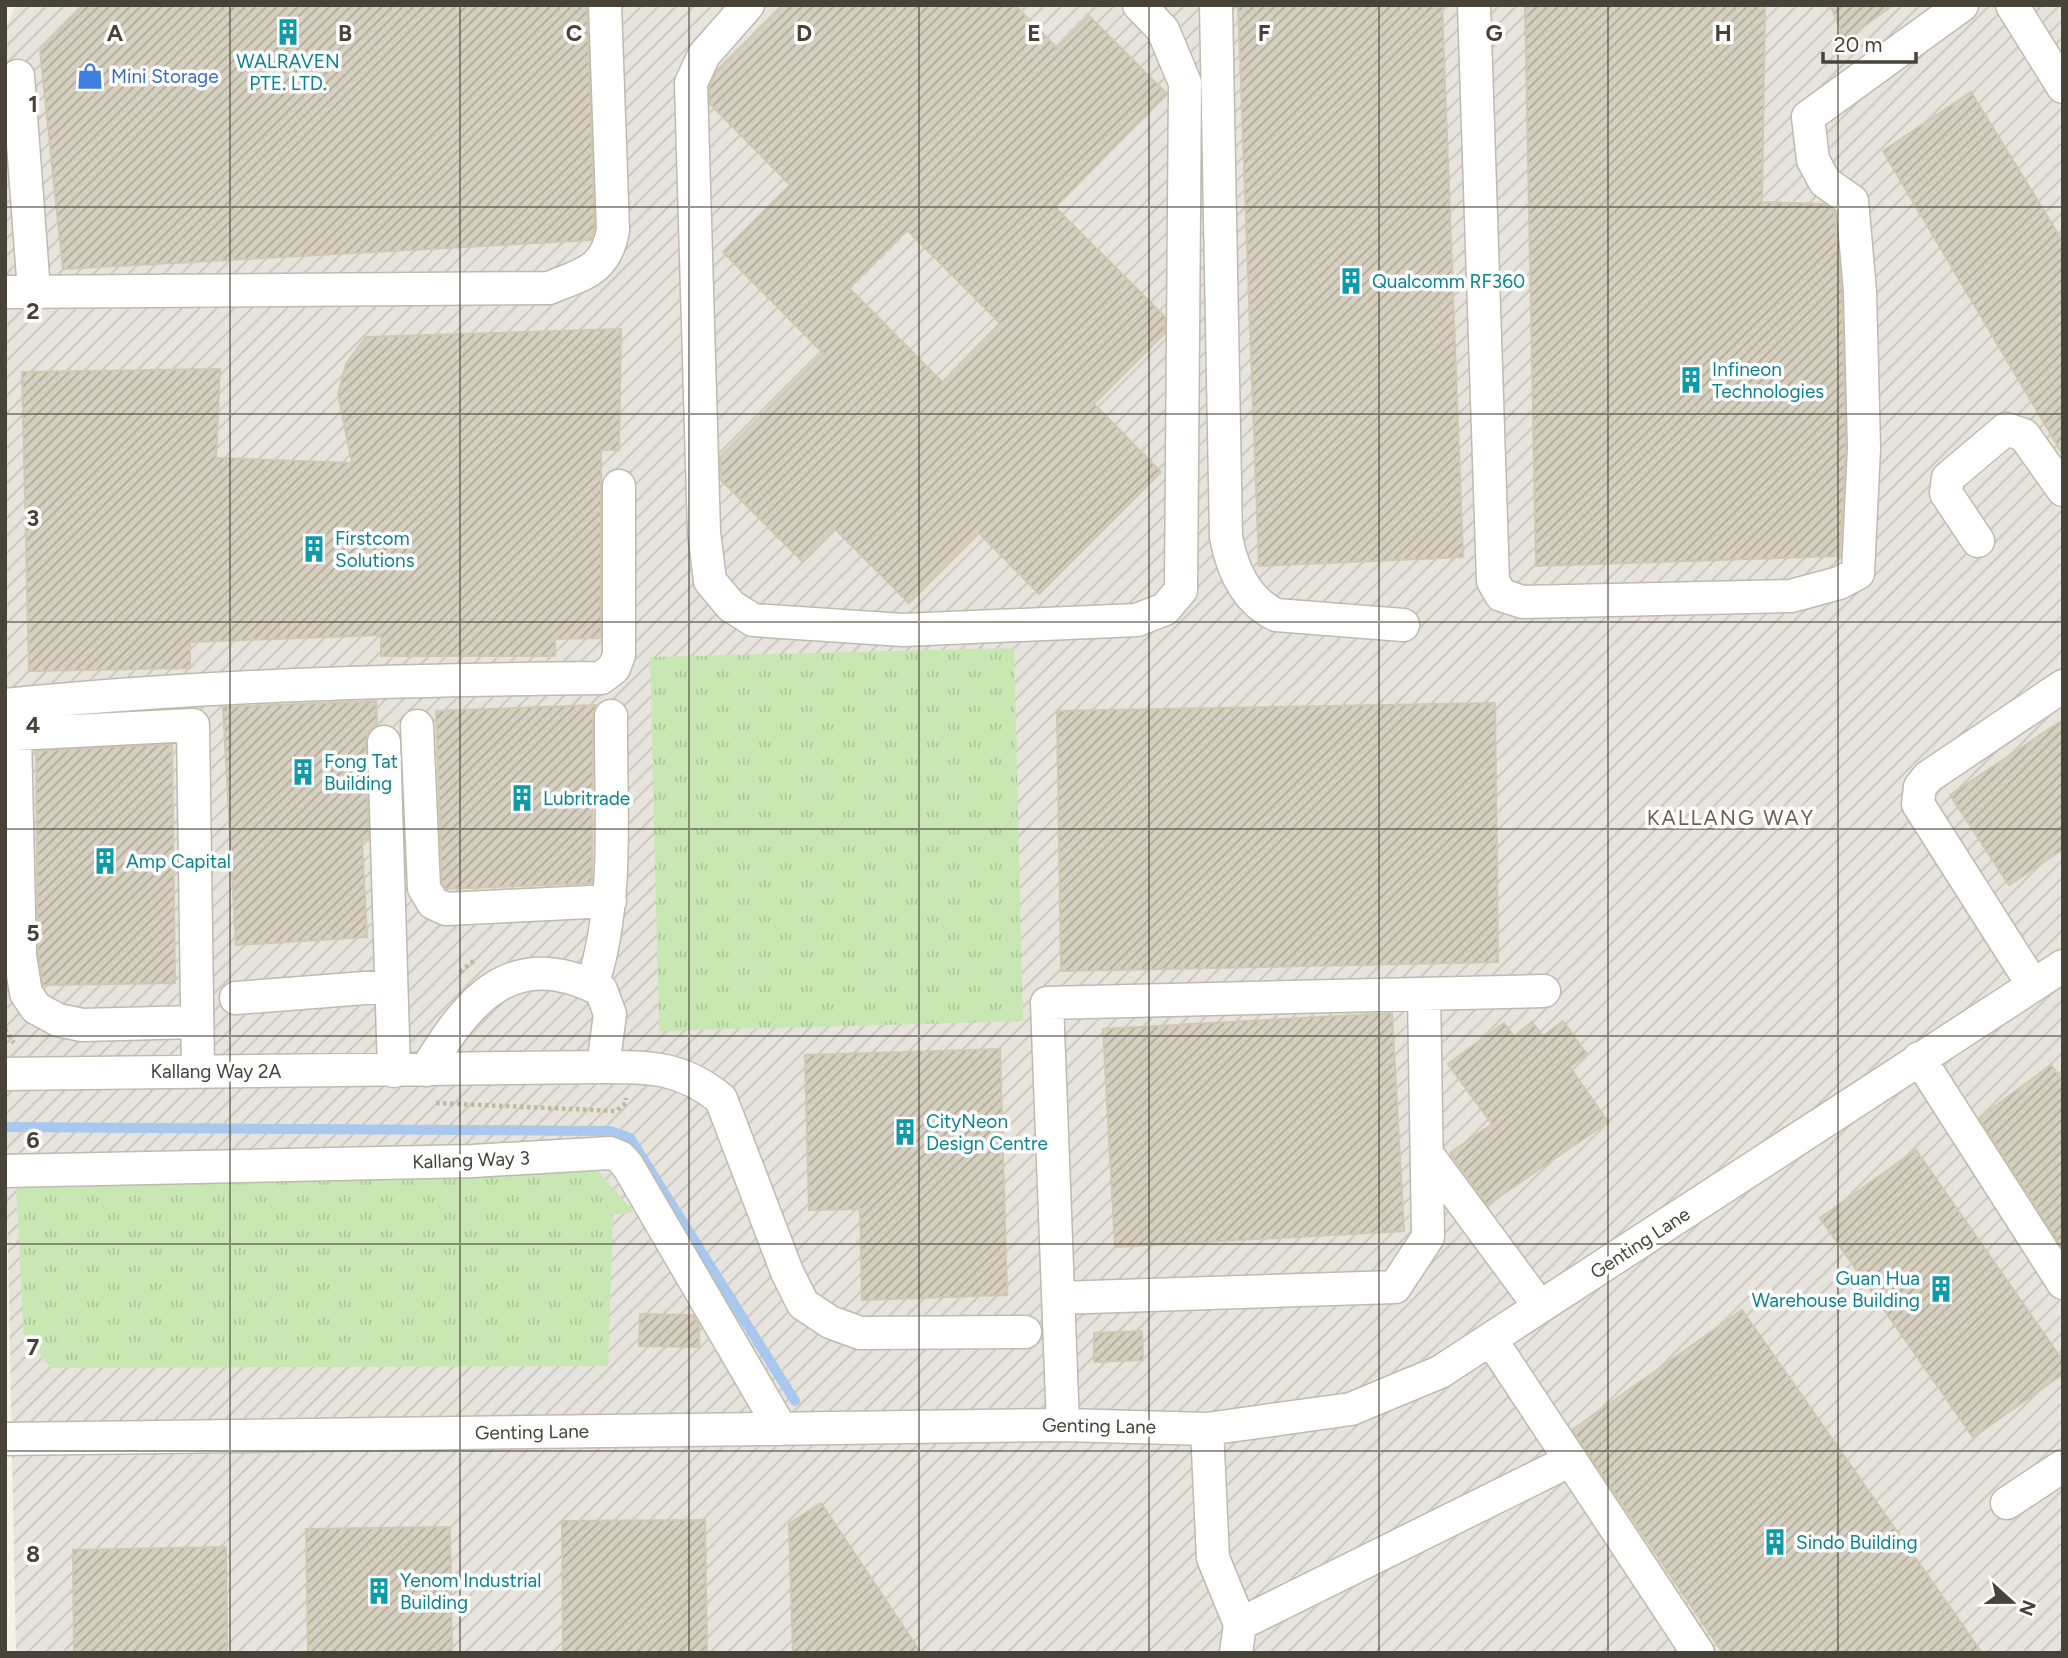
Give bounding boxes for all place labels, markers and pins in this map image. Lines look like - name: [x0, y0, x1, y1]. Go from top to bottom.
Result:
- building icon: WALRAVEN PTE. LTD.: [273, 17, 303, 47]
- place label: WALRAVEN PTE. LTD.: [236, 50, 340, 95]
- shop icon: Mini Storage: [75, 61, 105, 91]
- place label: Mini Storage: [111, 65, 219, 88]
- building icon: Qualcomm RF360: [1336, 266, 1366, 296]
- place label: Qualcomm RF360: [1372, 270, 1525, 293]
- place label: Infineon Technologies: [1712, 358, 1824, 403]
- building icon: Infineon Technologies: [1676, 365, 1706, 395]
- place label: Firstcom Solutions: [335, 527, 415, 572]
- building icon: Firstcom Solutions: [299, 534, 329, 564]
- place label: Fong Tat Building: [324, 750, 398, 795]
- building icon: Fong Tat Building: [288, 757, 318, 787]
- building icon: Lubritrade: [507, 783, 537, 813]
- place label: Lubritrade: [543, 787, 630, 810]
- building icon: Amp Capital: [90, 846, 120, 876]
- place label: Amp Capital: [126, 850, 231, 873]
- place label: CityNeon Design Centre: [926, 1110, 1048, 1155]
- building icon: CityNeon Design Centre: [890, 1117, 920, 1147]
- place label: Guan Hua Warehouse Building: [1752, 1267, 1920, 1312]
- building icon: Guan Hua Warehouse Building: [1926, 1274, 1956, 1304]
- building icon: Sindo Building: [1760, 1527, 1790, 1557]
- place label: Sindo Building: [1796, 1531, 1918, 1554]
- place label: Yenom Industrial Building: [400, 1569, 541, 1614]
- building icon: Yenom Industrial Building: [364, 1576, 394, 1606]

